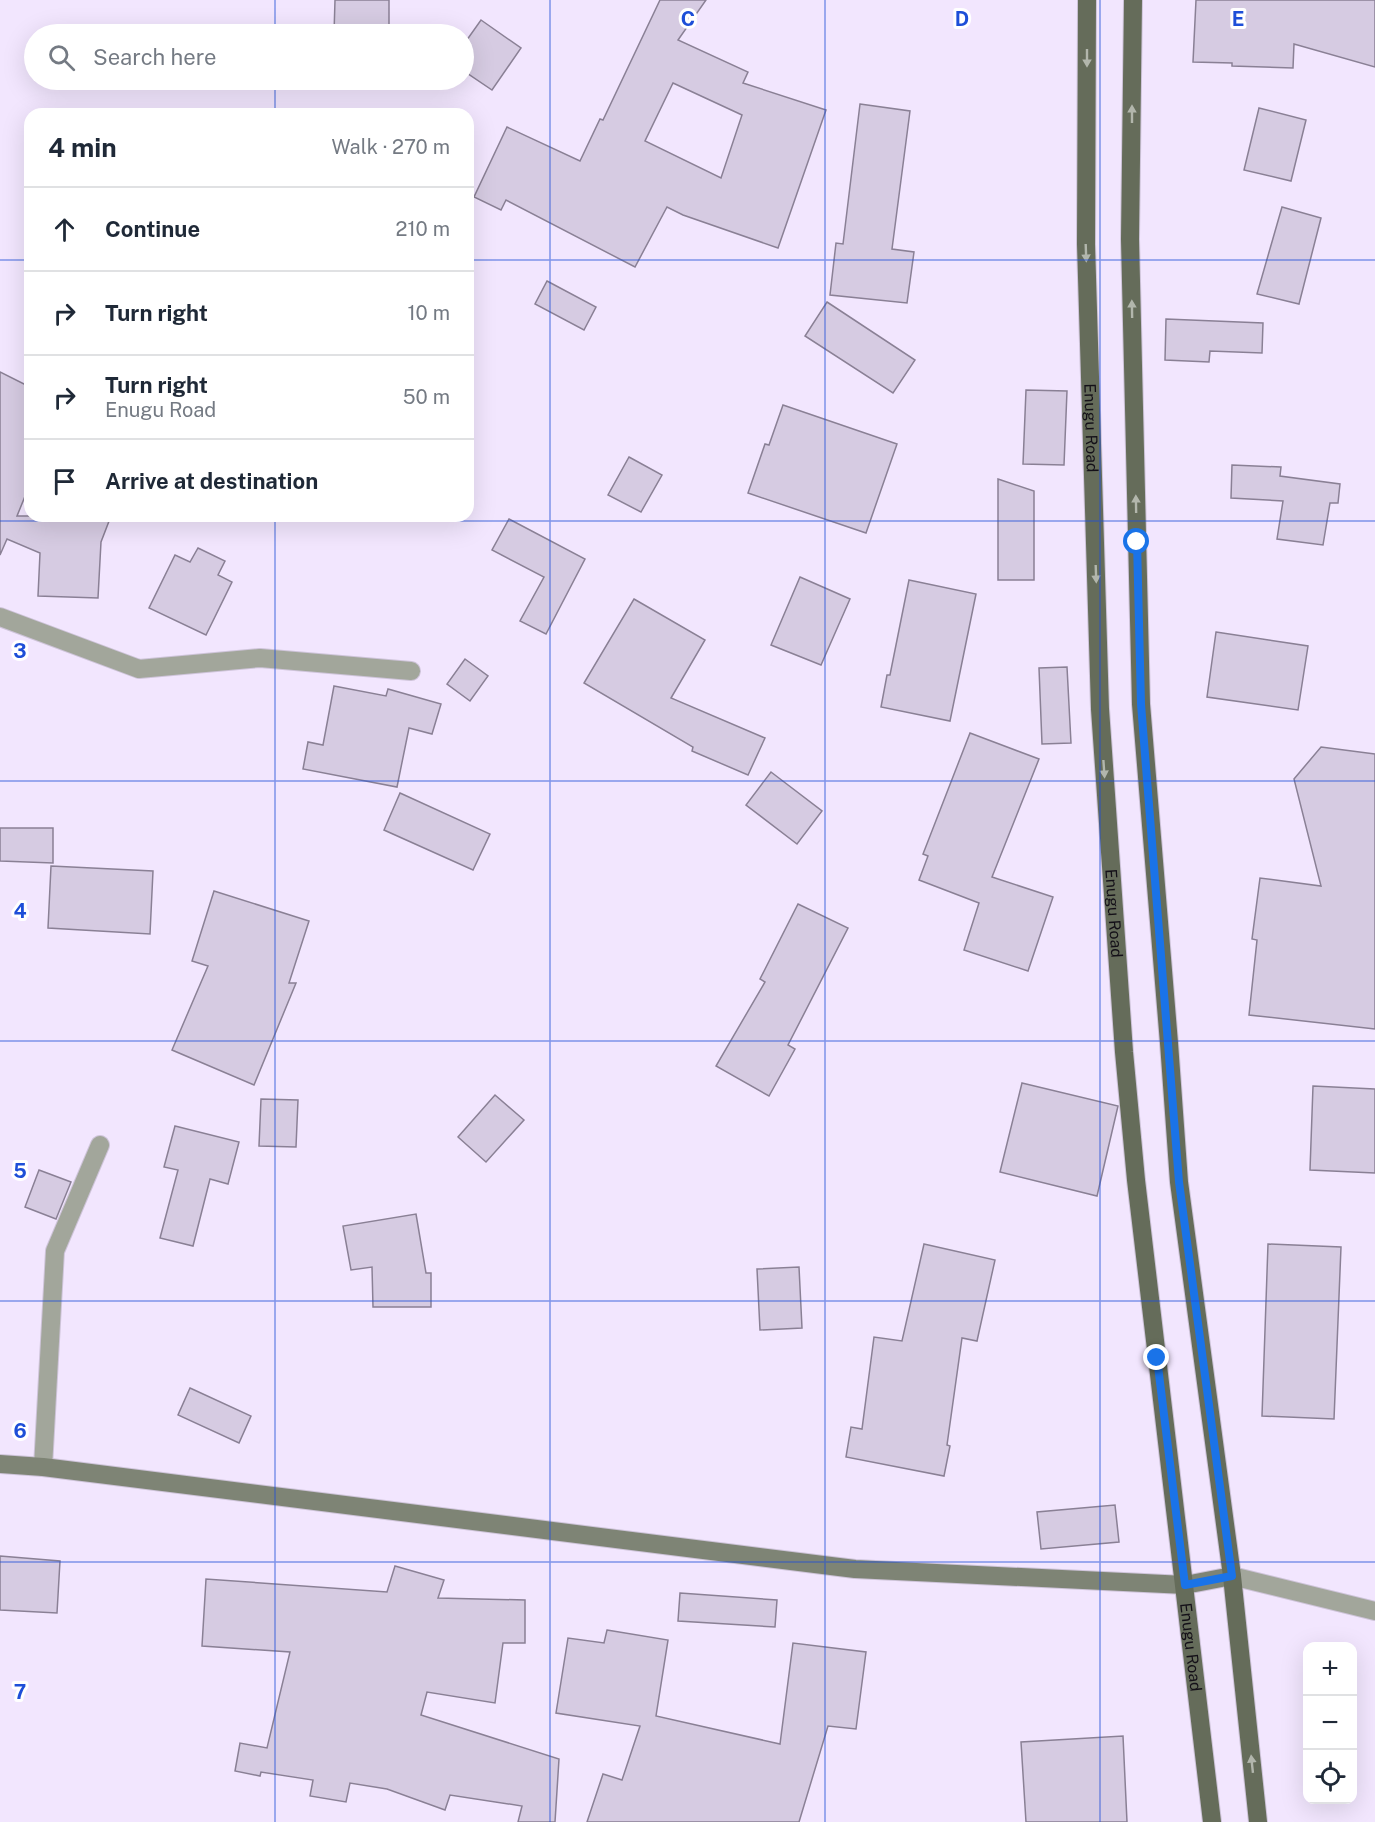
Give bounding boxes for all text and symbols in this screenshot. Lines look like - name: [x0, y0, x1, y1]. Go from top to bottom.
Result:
- text: C: [681, 7, 695, 31]
- text: D: [955, 7, 969, 31]
- text: E: [1232, 7, 1244, 31]
- search box: [24, 24, 474, 90]
- icon: search: [45, 41, 78, 74]
- text: Search here: [93, 44, 217, 70]
- one-way arrow: [1082, 49, 1092, 68]
- one-way arrow: [1127, 105, 1136, 124]
- text: 4 min: [48, 132, 117, 163]
- text: Walk · 270 m: [331, 135, 450, 159]
- icon: ahead: [48, 213, 81, 246]
- text: Continue: [105, 216, 200, 242]
- text: 210 m: [396, 217, 450, 241]
- one-way arrow: [1082, 244, 1091, 263]
- icon: right: [48, 297, 81, 330]
- text: Turn right: [105, 300, 208, 326]
- one-way arrow: [1127, 300, 1137, 319]
- text: 10 m: [407, 301, 450, 325]
- text: Turn right: [105, 372, 208, 398]
- icon: right: [48, 381, 81, 414]
- street label: Enugu Road: [1080, 383, 1102, 473]
- text: 50 m: [403, 385, 450, 409]
- text: Enugu Road: [105, 398, 216, 422]
- icon: arrive: [48, 465, 81, 498]
- text: Arrive at destination: [105, 468, 318, 494]
- one-way arrow: [1131, 495, 1141, 514]
- route start: [1123, 528, 1149, 554]
- one-way arrow: [1091, 565, 1100, 584]
- text: 3: [13, 639, 27, 663]
- one-way arrow: [1100, 760, 1109, 779]
- street label: Enugu Road: [1101, 868, 1126, 958]
- text: 4: [13, 899, 27, 923]
- text: 5: [13, 1159, 27, 1183]
- route end: [1143, 1344, 1169, 1370]
- text: 6: [13, 1419, 27, 1443]
- street label: Enugu Road: [1176, 1602, 1205, 1693]
- map controls: [1303, 1642, 1357, 1804]
- button: +: [1303, 1642, 1357, 1696]
- text: 7: [14, 1680, 26, 1704]
- button: −: [1303, 1696, 1357, 1750]
- button: locate: [1303, 1750, 1357, 1804]
- one-way arrow: [1247, 1754, 1257, 1773]

